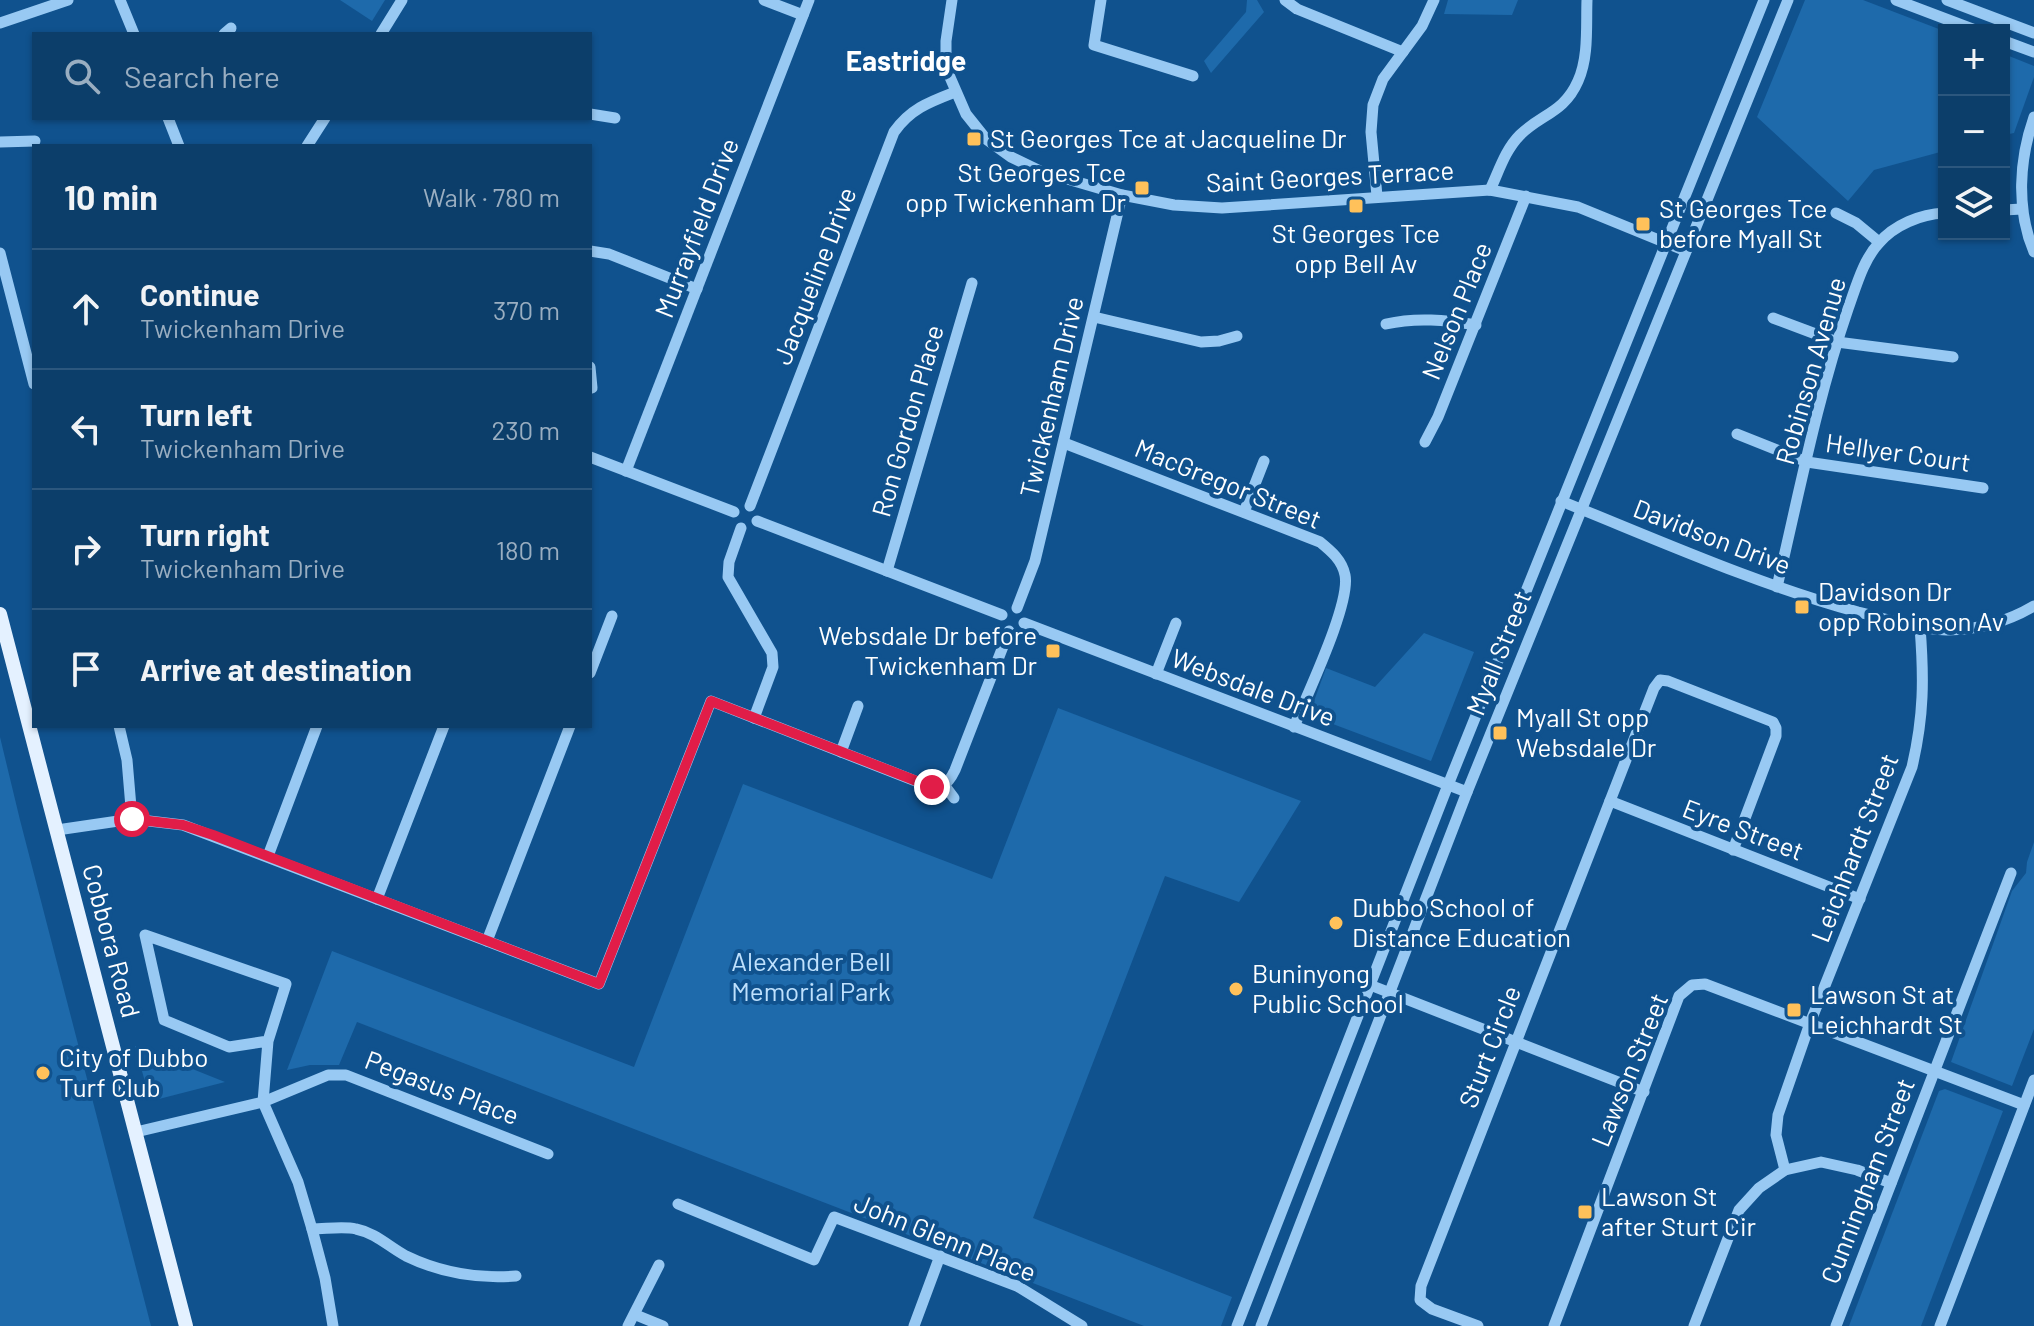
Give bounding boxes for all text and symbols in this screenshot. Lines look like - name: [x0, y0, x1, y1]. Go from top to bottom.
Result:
- map controls: [1938, 24, 2010, 240]
- button: +: [1938, 24, 2010, 96]
- search box: [32, 32, 592, 120]
- district label: Eastridge: [846, 43, 966, 77]
- icon: search: [60, 54, 104, 98]
- text: Search here: [124, 58, 280, 94]
- button: −: [1938, 96, 2010, 168]
- place label: St Georges Tce at Jacqueline Dr: [990, 122, 1347, 153]
- marker: St Georges Tce at Jacqueline Dr: [965, 130, 983, 148]
- street label: Murrayfield Drive: [647, 133, 744, 322]
- street label: Saint Georges Terrace: [1205, 154, 1455, 197]
- place label: St Georges Tce opp Twickenham Dr: [905, 156, 1127, 217]
- button: layers: [1938, 168, 2010, 240]
- text: 10 min: [64, 176, 158, 217]
- marker: St Georges Tce opp Twickenham Dr: [1133, 179, 1151, 197]
- text: Walk · 780 m: [423, 181, 560, 212]
- street label: Jacqueline Drive: [766, 182, 862, 368]
- place label: St Georges Tce before Myall St: [1659, 192, 1827, 253]
- marker: St Georges Tce opp Bell Av: [1347, 197, 1365, 215]
- marker: St Georges Tce before Myall St: [1634, 215, 1652, 233]
- place label: St Georges Tce opp Bell Av: [1272, 217, 1440, 278]
- street label: Nelson Place: [1414, 237, 1497, 384]
- street label: Robinson Avenue: [1768, 273, 1851, 468]
- text: Continue: [140, 276, 260, 312]
- icon: ahead: [64, 287, 108, 331]
- street label: Twickenham Drive: [1012, 293, 1089, 500]
- text: 370 m: [493, 294, 560, 325]
- text: Twickenham Drive: [140, 312, 345, 343]
- street label: Ron Gordon Place: [864, 321, 949, 520]
- text: Turn left: [140, 396, 253, 432]
- icon: left: [64, 407, 108, 451]
- text: 230 m: [491, 414, 560, 445]
- street label: Hellyer Court: [1824, 426, 1973, 477]
- street label: MacGregor Street: [1131, 431, 1326, 534]
- text: Twickenham Drive: [140, 432, 345, 463]
- street label: Davidson Drive: [1629, 491, 1796, 580]
- text: Turn right: [140, 516, 270, 552]
- icon: right: [64, 527, 108, 571]
- text: 180 m: [496, 534, 560, 565]
- text: Twickenham Drive: [140, 552, 345, 583]
- place label: Davidson Dr opp Robinson Av: [1818, 575, 2004, 636]
- street label: Myall Street: [1459, 586, 1537, 719]
- marker: Davidson Dr opp Robinson Av: [1793, 598, 1811, 616]
- place label: Websdale Dr before Twickenham Dr: [819, 619, 1038, 680]
- street label: Websdale Drive: [1167, 641, 1340, 732]
- marker: Websdale Dr before Twickenham Dr: [1044, 642, 1062, 660]
- icon: arrive: [64, 647, 108, 691]
- text: Arrive at destination: [140, 651, 412, 687]
- place label: Myall St opp Websdale Dr: [1516, 701, 1657, 762]
- marker: Myall St opp Websdale Dr: [1491, 724, 1509, 742]
- street label: Leichhardt Street: [1803, 749, 1904, 946]
- route end: [914, 769, 950, 805]
- street label: Eyre Street: [1679, 791, 1808, 866]
- route start: [114, 801, 150, 837]
- street label: Cobbora Road: [77, 860, 148, 1021]
- place label: Dubbo School of Distance Education: [1352, 891, 1571, 952]
- marker: Dubbo School of Distance Education: [1327, 914, 1345, 932]
- park label: Alexander Bell Memorial Park: [731, 945, 891, 1006]
- place label: Buninyong Public School: [1252, 957, 1404, 1018]
- place label: Lawson St at Leichhardt St: [1810, 978, 1963, 1039]
- marker: Buninyong Public School: [1227, 980, 1245, 998]
- street label: Sturt Circle: [1451, 981, 1526, 1112]
- street label: Lawson Street: [1584, 988, 1673, 1151]
- marker: Lawson St at Leichhardt St: [1785, 1001, 1803, 1019]
- place label: City of Dubbo Turf Club: [59, 1041, 209, 1102]
- street label: Pegasus Place: [361, 1043, 524, 1130]
- marker: City of Dubbo Turf Club: [34, 1064, 52, 1082]
- street label: Cunningham Street: [1813, 1073, 1920, 1287]
- place label: Lawson St after Sturt Cir: [1601, 1180, 1757, 1241]
- street label: John Glenn Place: [850, 1186, 1041, 1287]
- marker: Lawson St after Sturt Cir: [1576, 1203, 1594, 1221]

